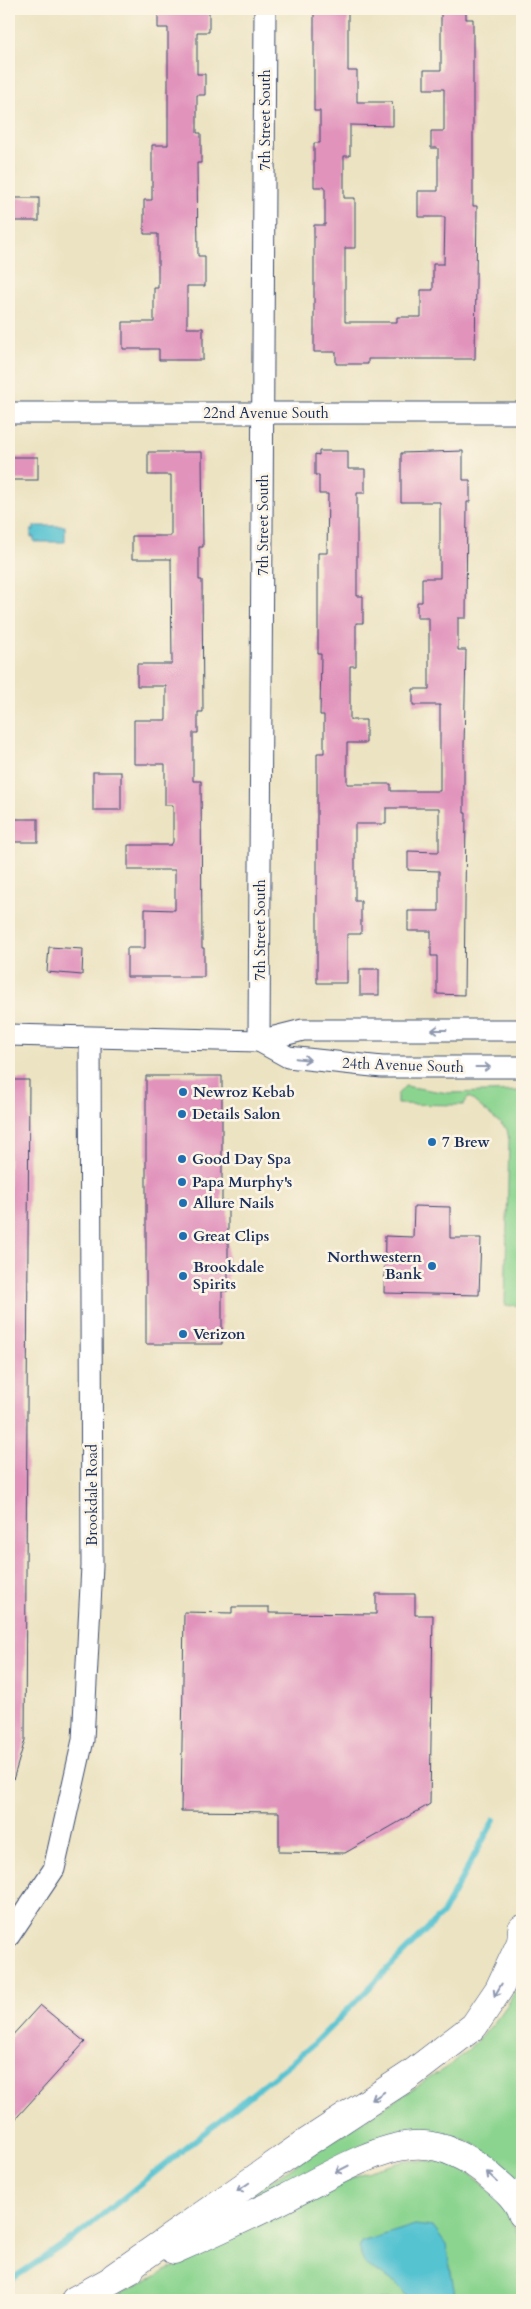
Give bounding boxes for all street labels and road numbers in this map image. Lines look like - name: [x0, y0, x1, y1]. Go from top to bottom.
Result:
- street label: 7th Street South: [255, 68, 275, 171]
- street label: 22nd Avenue South: [203, 403, 329, 423]
- street label: 7th Street South: [253, 473, 273, 576]
- street label: 7th Street South: [250, 878, 270, 981]
- street label: 24th Avenue South: [342, 1053, 465, 1077]
- street label: Brookdale Road: [82, 1444, 102, 1546]

